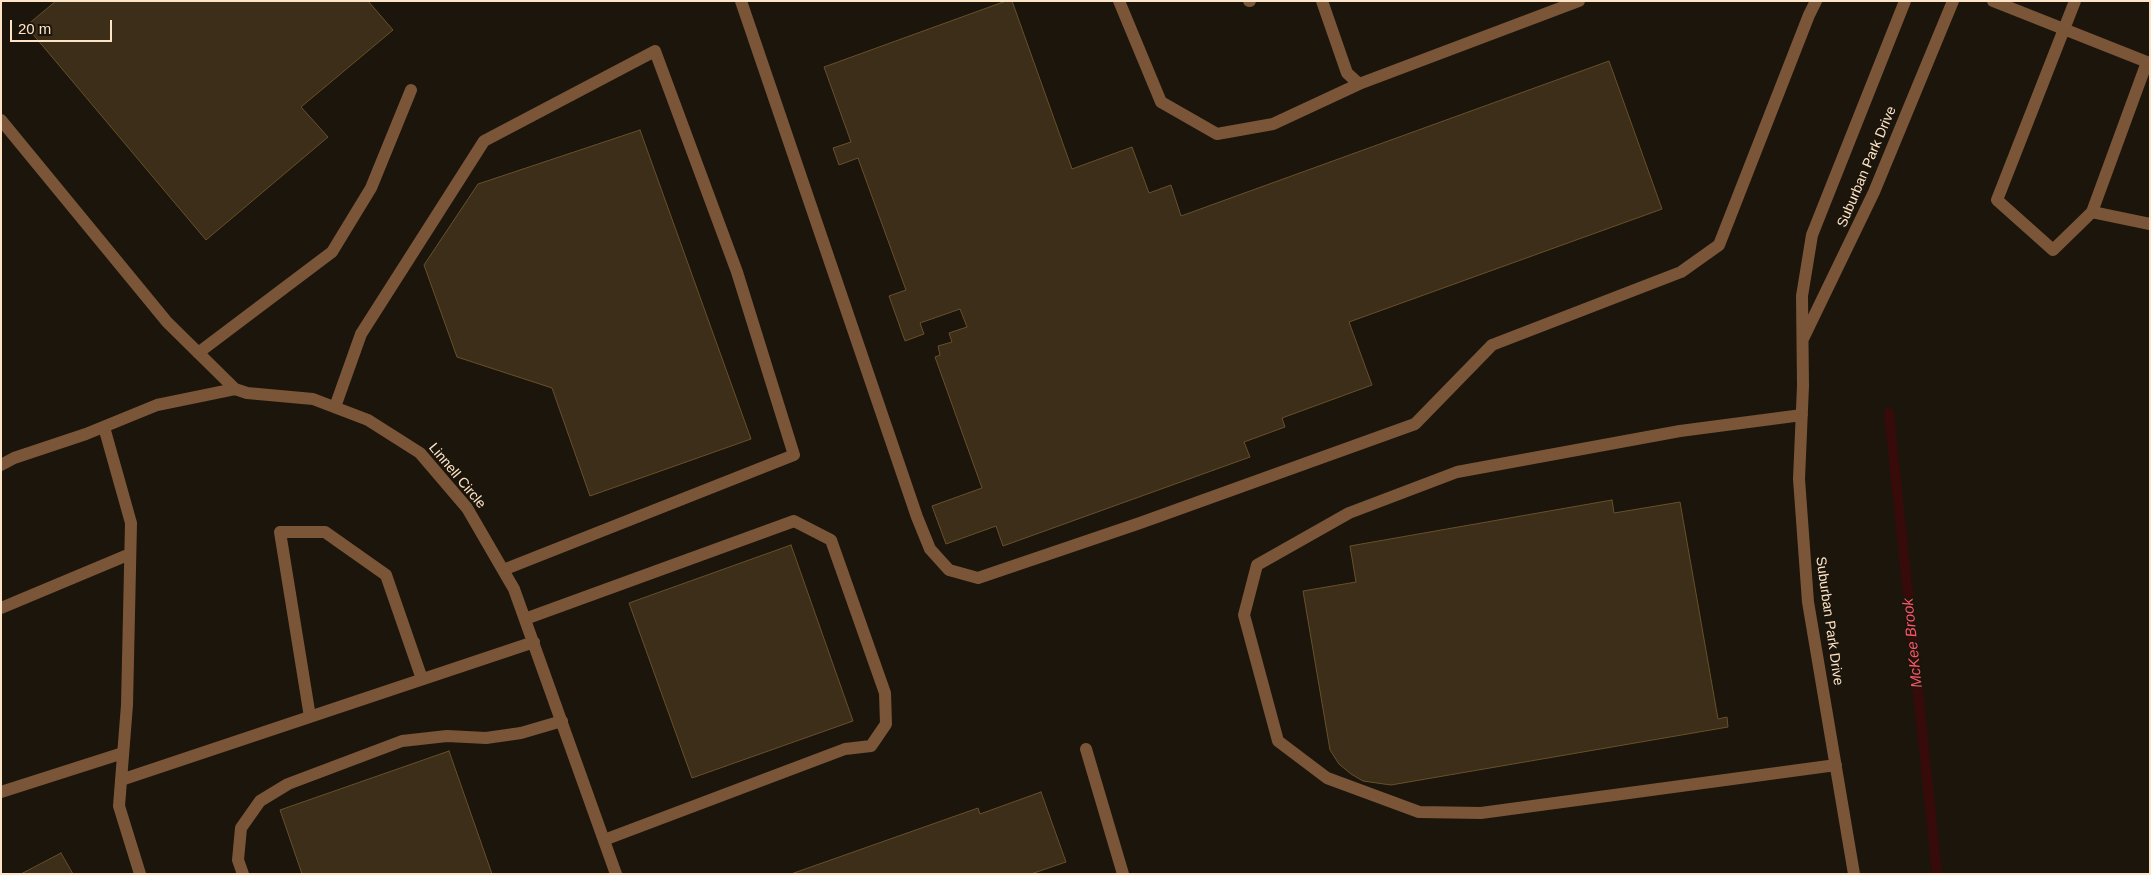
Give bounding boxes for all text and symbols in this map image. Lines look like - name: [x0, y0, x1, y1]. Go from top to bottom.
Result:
- scale bar: [12, 10, 115, 42]
- text: 20 m: [18, 20, 51, 37]
- street label: Suburban Park Drive: [1834, 104, 1900, 230]
- street label: Linnell Circle: [425, 440, 489, 512]
- street label: Suburban Park Drive: [1812, 555, 1846, 687]
- water label: McKee Brook: [1899, 597, 1927, 689]

